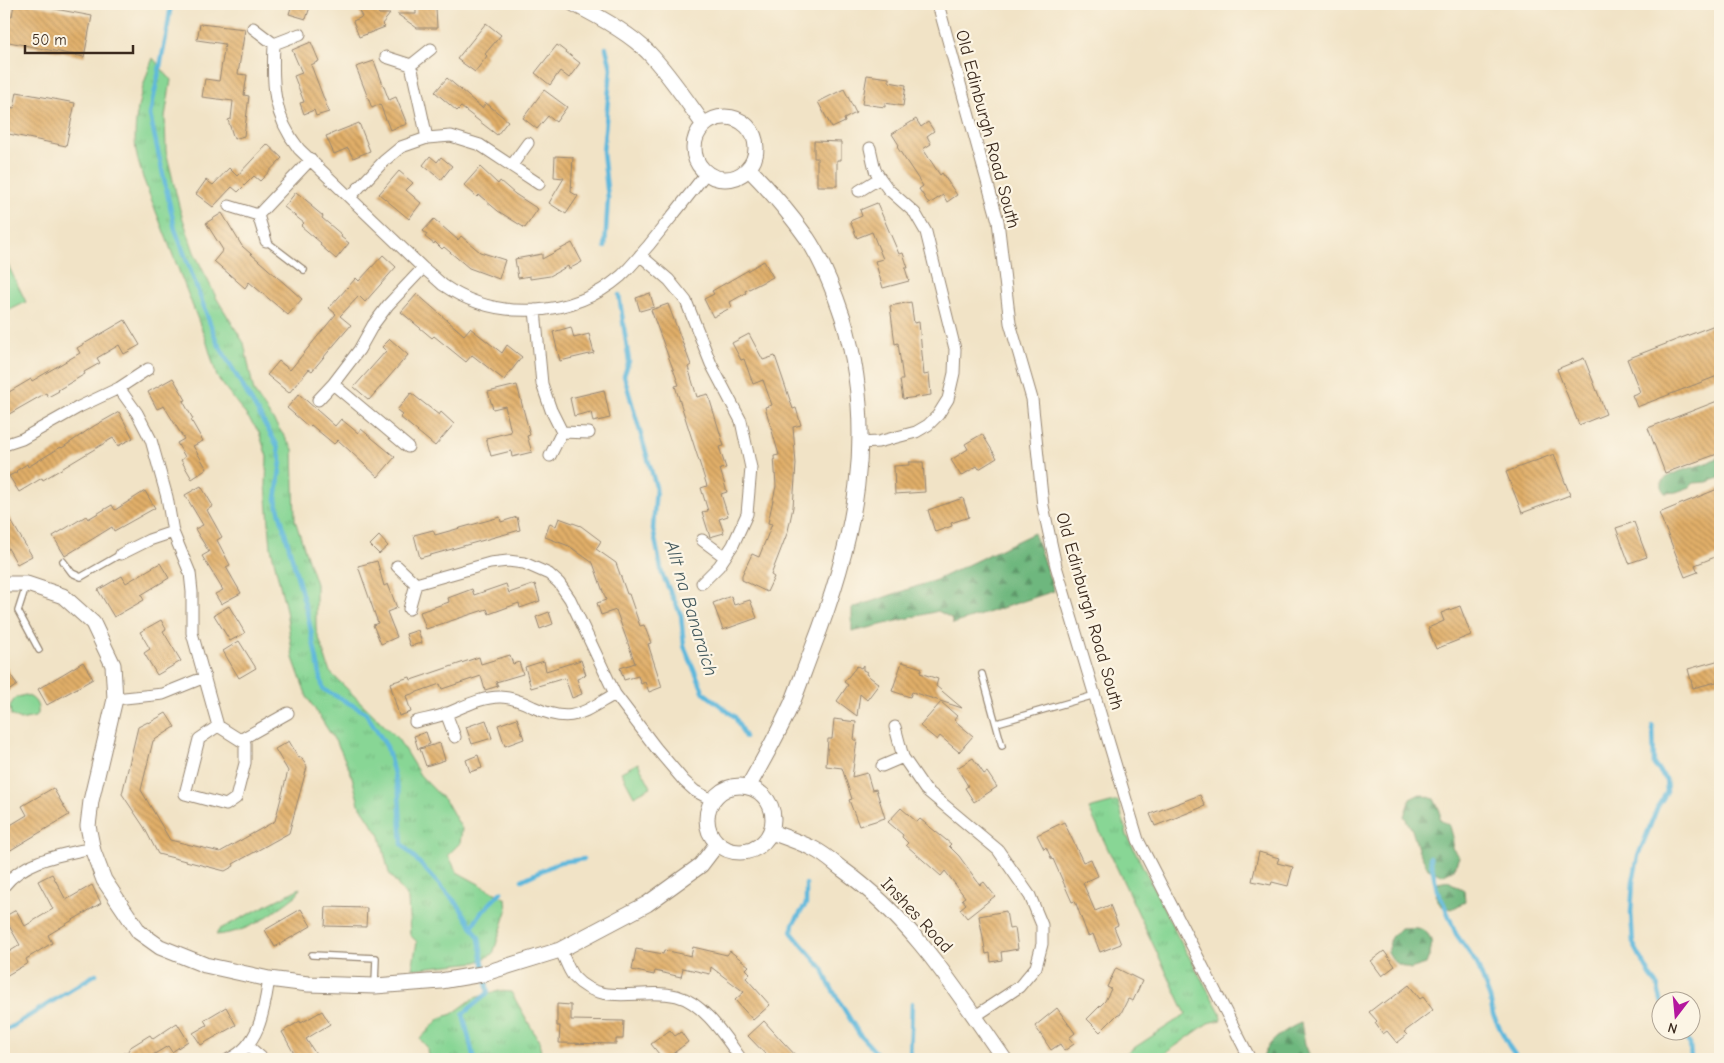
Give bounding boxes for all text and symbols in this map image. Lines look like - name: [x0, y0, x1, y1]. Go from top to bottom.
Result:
- scale bar: [25, 22, 132, 54]
- street label: Old Edinburgh Road South: [951, 28, 1024, 231]
- text: 50 m: [32, 31, 67, 49]
- street label: Old Edinburgh Road South: [1051, 510, 1128, 712]
- water label: Allt na Banaraich: [660, 537, 722, 679]
- street label: Inshes Road: [876, 873, 957, 957]
- north arrow: [1652, 990, 1702, 1040]
- text: N: [1666, 1019, 1679, 1037]

